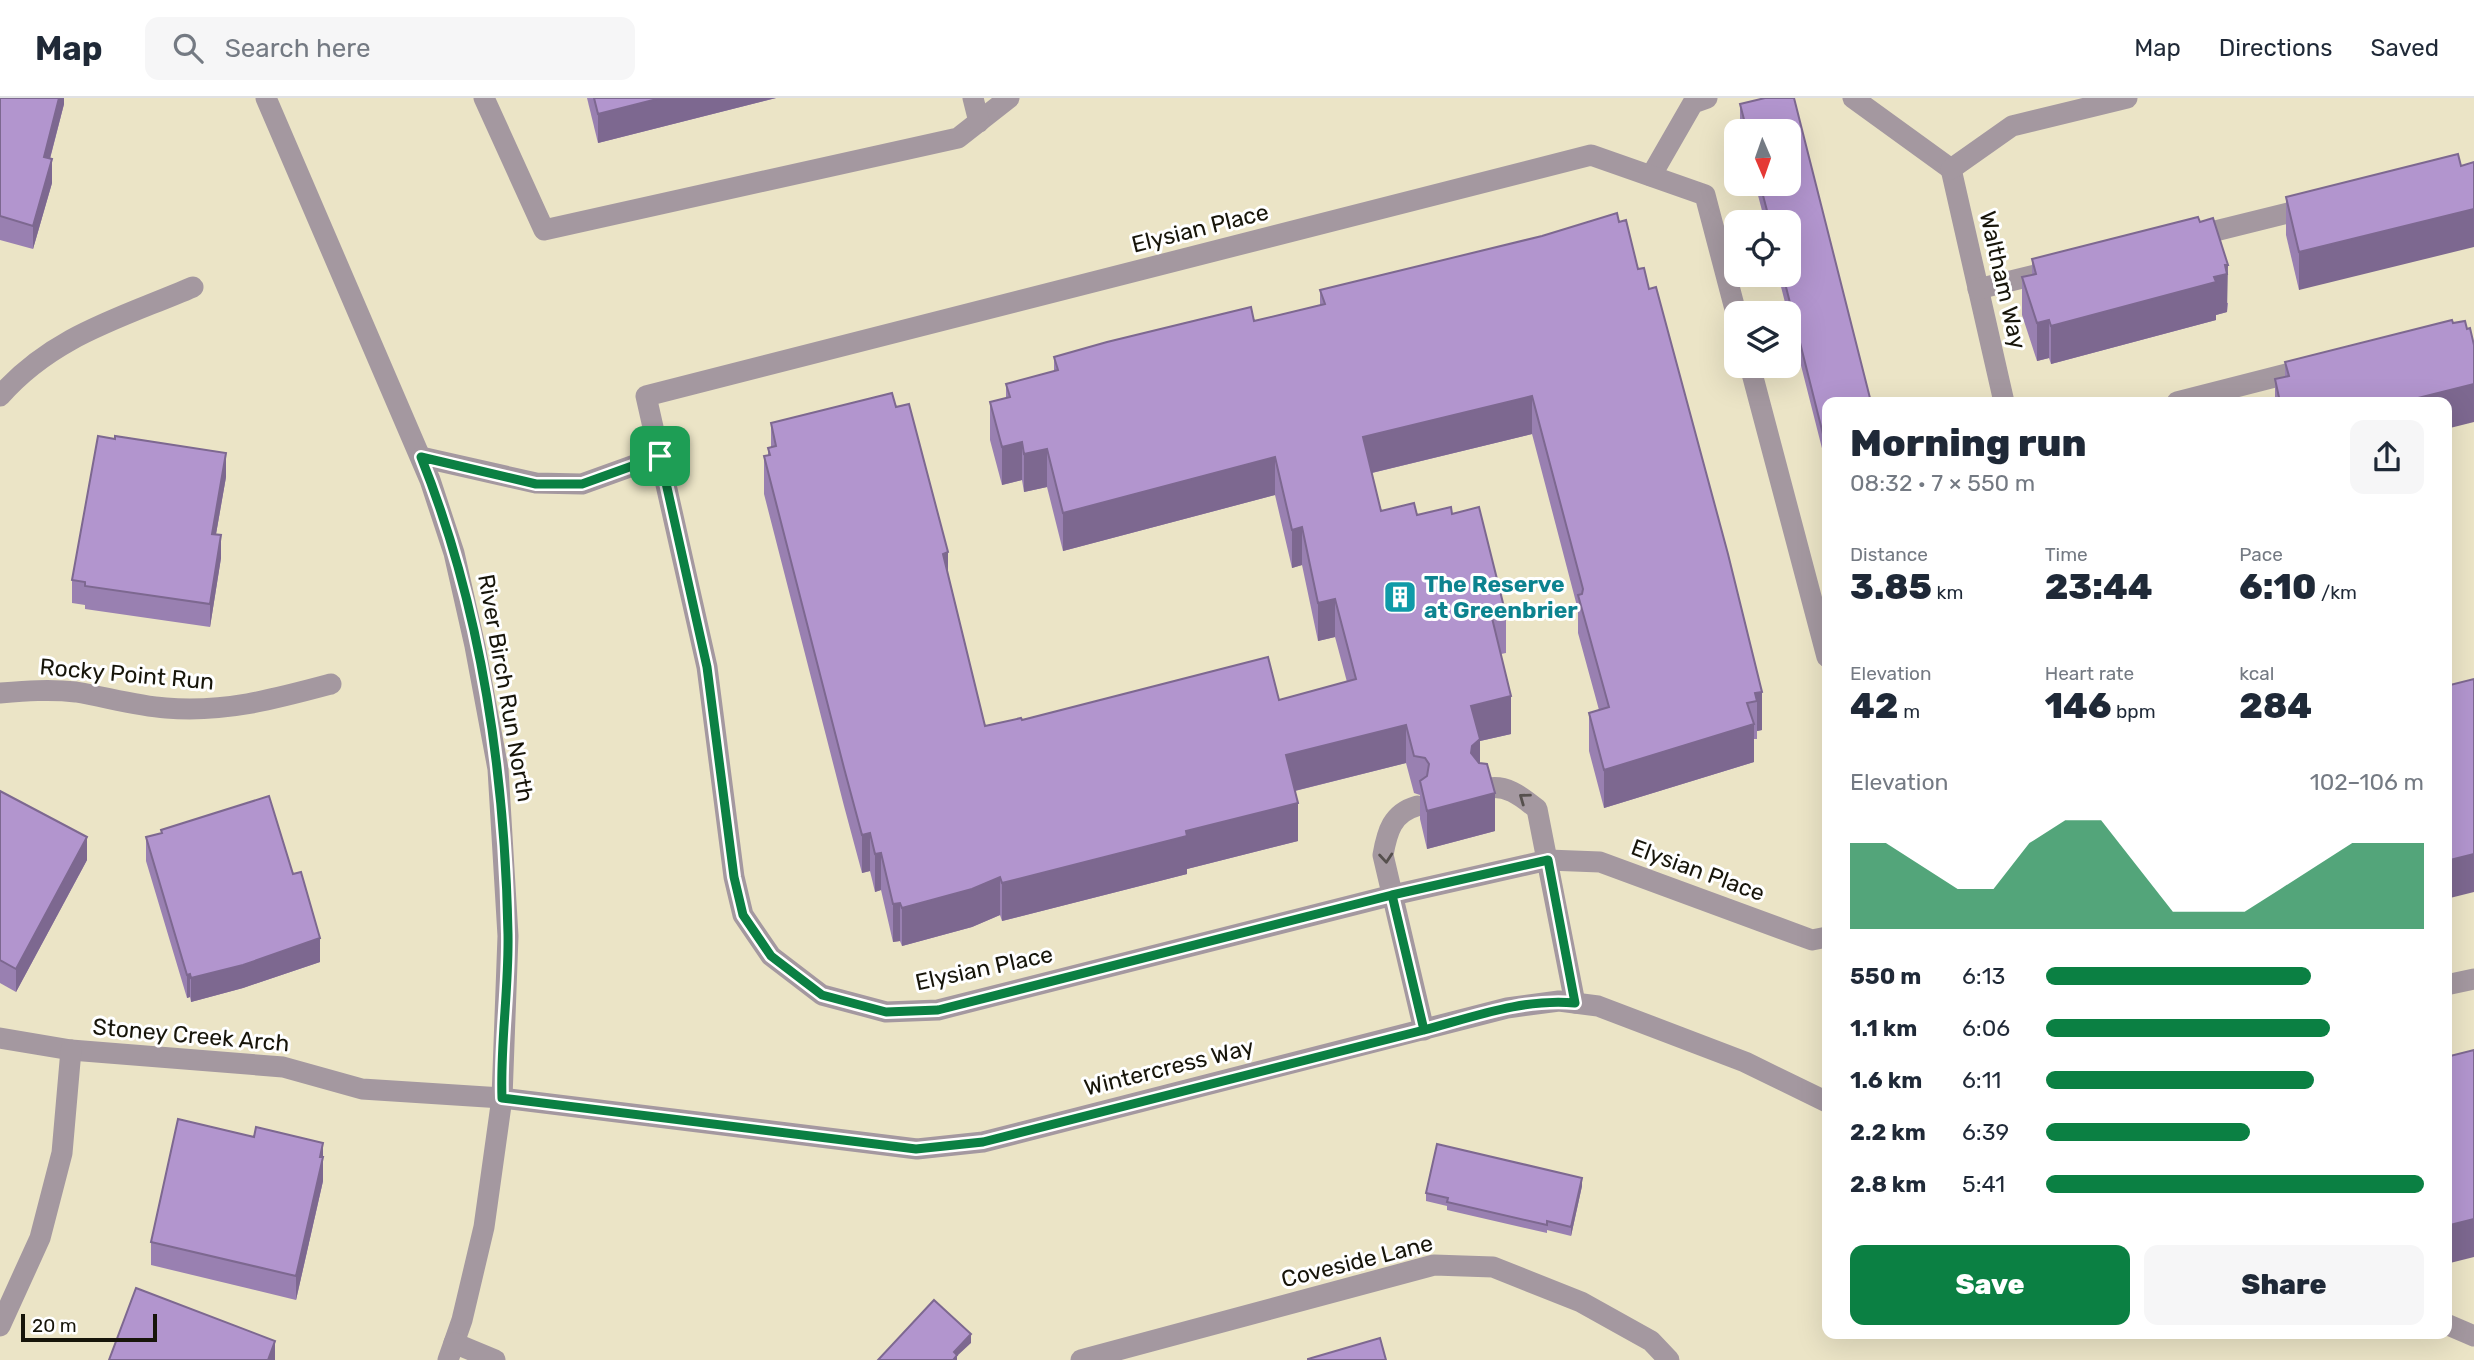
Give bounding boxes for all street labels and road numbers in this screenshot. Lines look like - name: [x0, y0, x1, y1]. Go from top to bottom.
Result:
- street label: Elysian Place: [1129, 197, 1271, 259]
- street label: Waltham Way: [1974, 208, 2033, 352]
- street label: River Birch Run North: [472, 572, 540, 804]
- street label: Rocky Point Run: [39, 652, 215, 696]
- street label: Elysian Place: [1627, 833, 1769, 907]
- street label: Elysian Place: [913, 940, 1055, 996]
- street label: Stoney Creek Arch: [91, 1012, 291, 1058]
- street label: Wintercress Way: [1081, 1032, 1257, 1102]
- street label: Coveside Lane: [1278, 1229, 1436, 1293]

